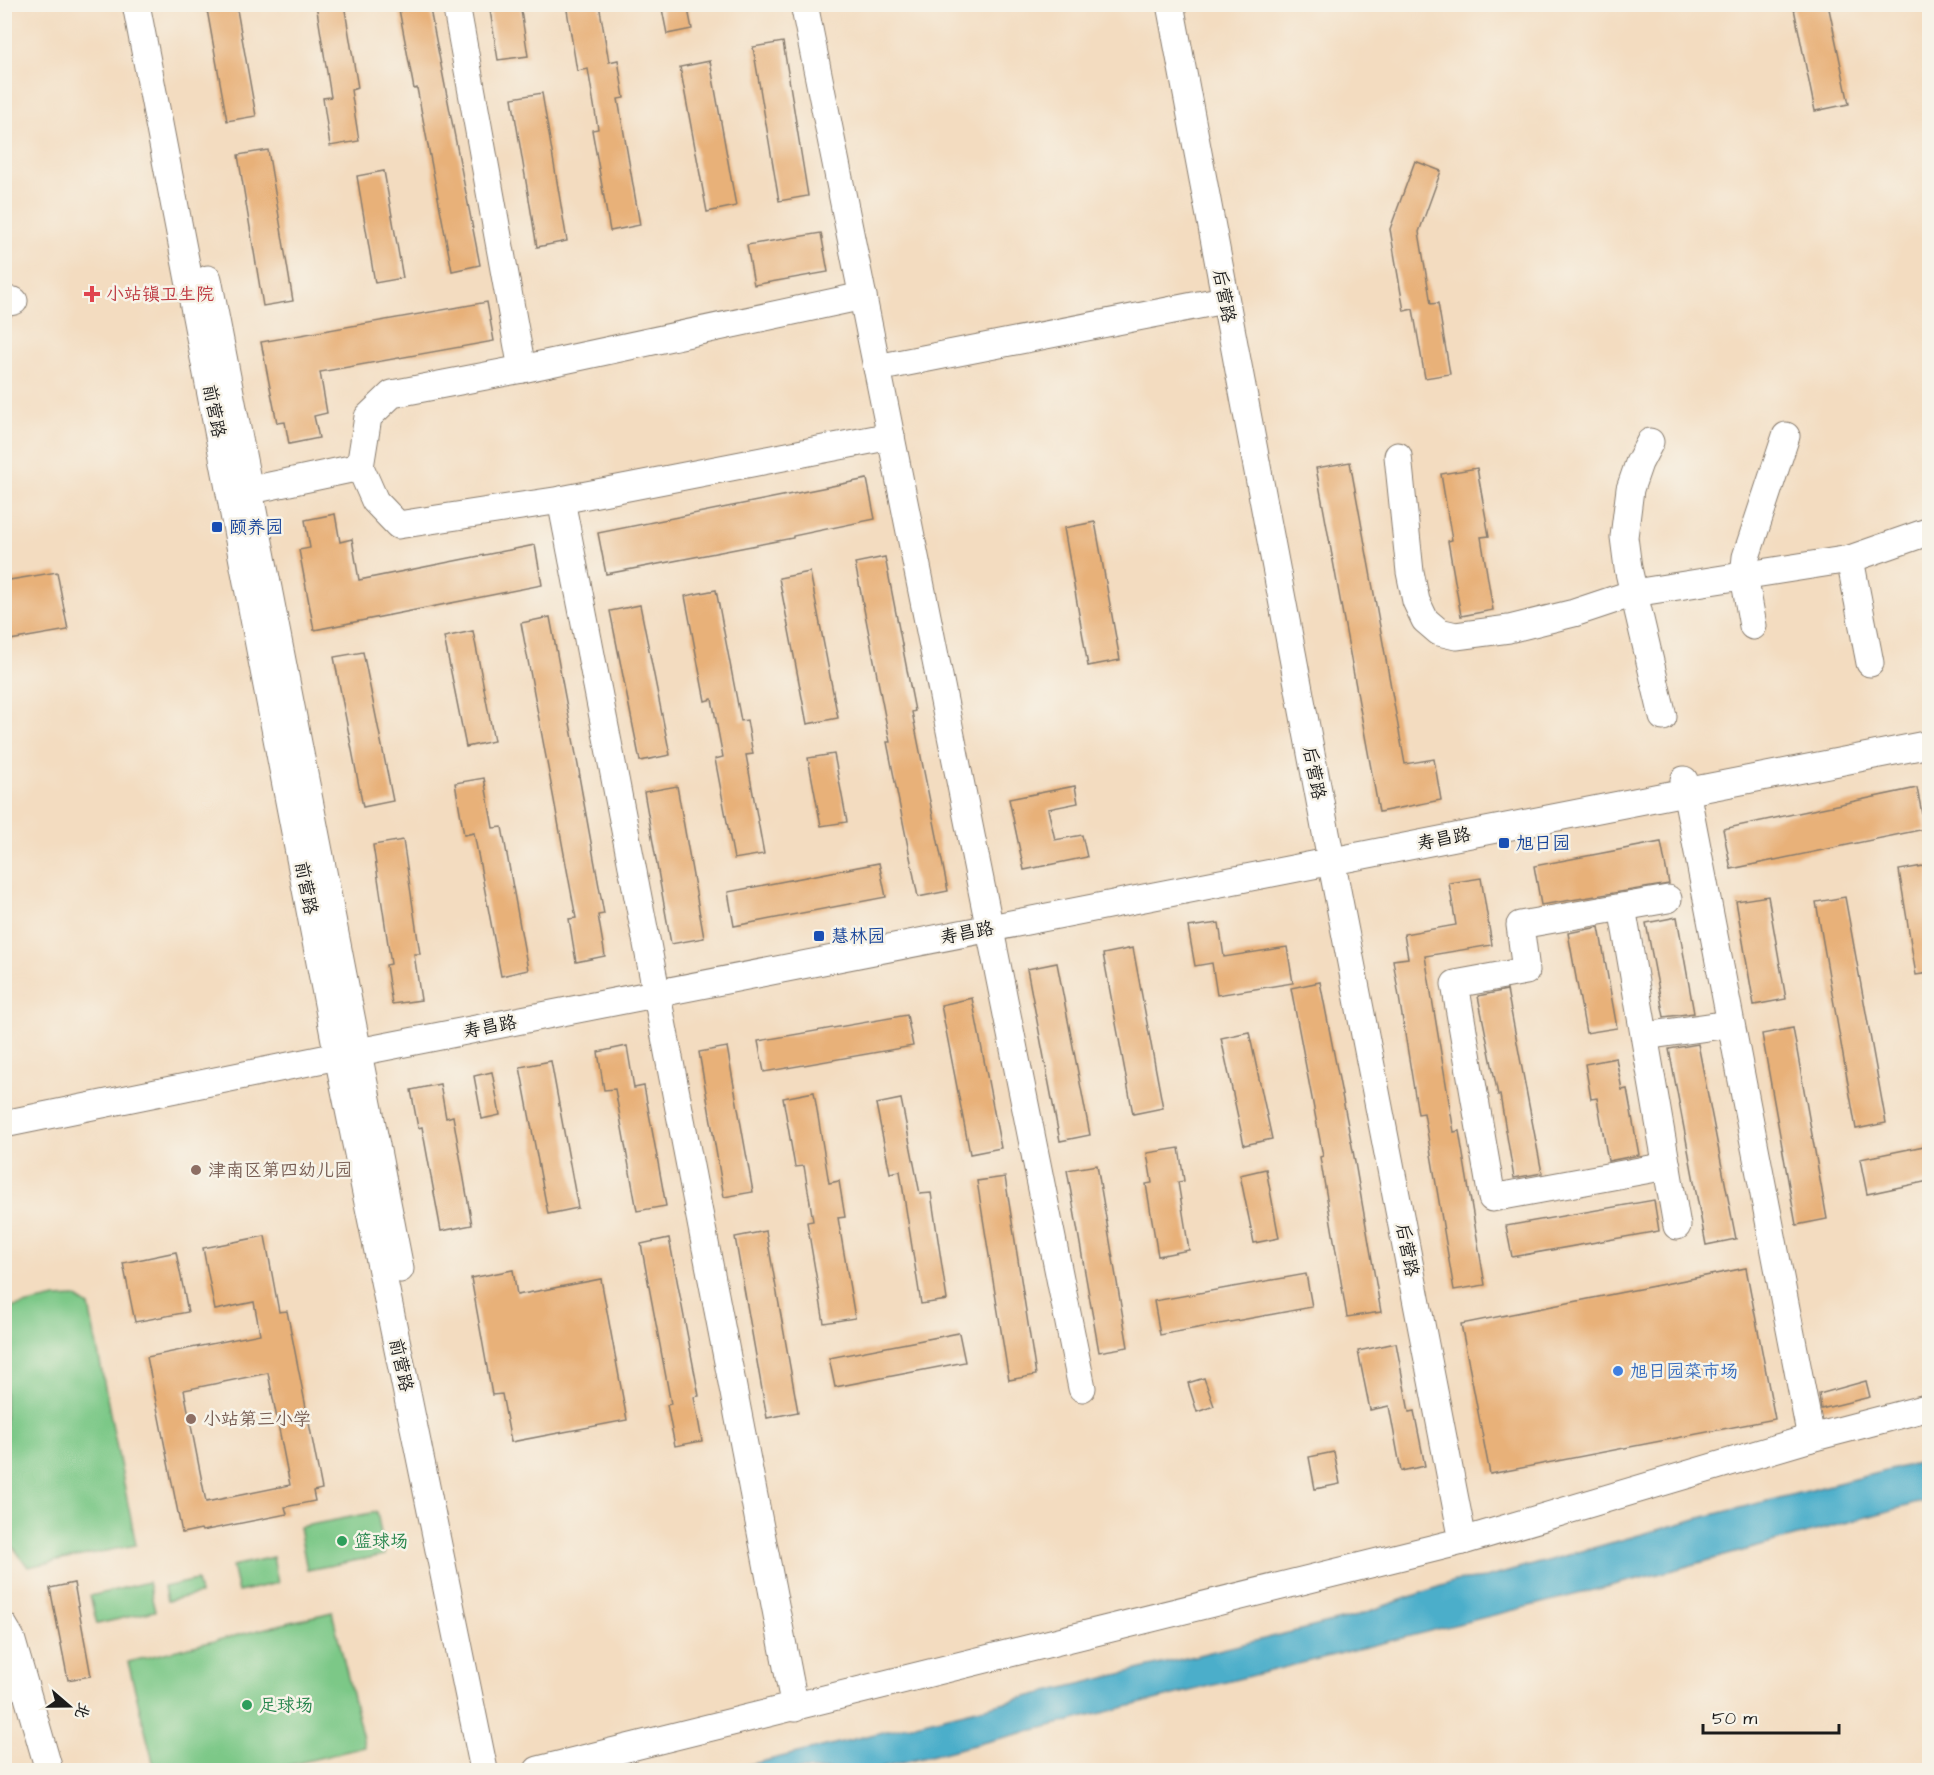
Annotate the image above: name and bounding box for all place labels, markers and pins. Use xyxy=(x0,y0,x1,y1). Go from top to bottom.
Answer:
place label: 小站镇卫生院 xyxy=(106,282,214,307)
marker: 小站镇卫生院 xyxy=(83,285,101,303)
place label: 颐养园 xyxy=(229,515,283,540)
marker: 颐养园 xyxy=(210,520,224,534)
place label: 旭日园 xyxy=(1516,831,1570,856)
marker: 旭日园 xyxy=(1497,836,1511,850)
place label: 慧林园 xyxy=(831,924,885,949)
marker: 慧林园 xyxy=(812,929,826,943)
place label: 津南区第四幼儿园 xyxy=(208,1158,352,1183)
marker: 津南区第四幼儿园 xyxy=(189,1163,203,1177)
place label: 旭日园菜市场 xyxy=(1630,1359,1738,1384)
marker: 旭日园菜市场 xyxy=(1611,1364,1625,1378)
place label: 小站第三小学 xyxy=(203,1407,311,1432)
marker: 小站第三小学 xyxy=(184,1412,198,1426)
place label: 篮球场 xyxy=(354,1529,408,1554)
marker: 篮球场 xyxy=(335,1534,349,1548)
place label: 足球场 xyxy=(259,1693,313,1718)
marker: 足球场 xyxy=(240,1698,254,1712)

